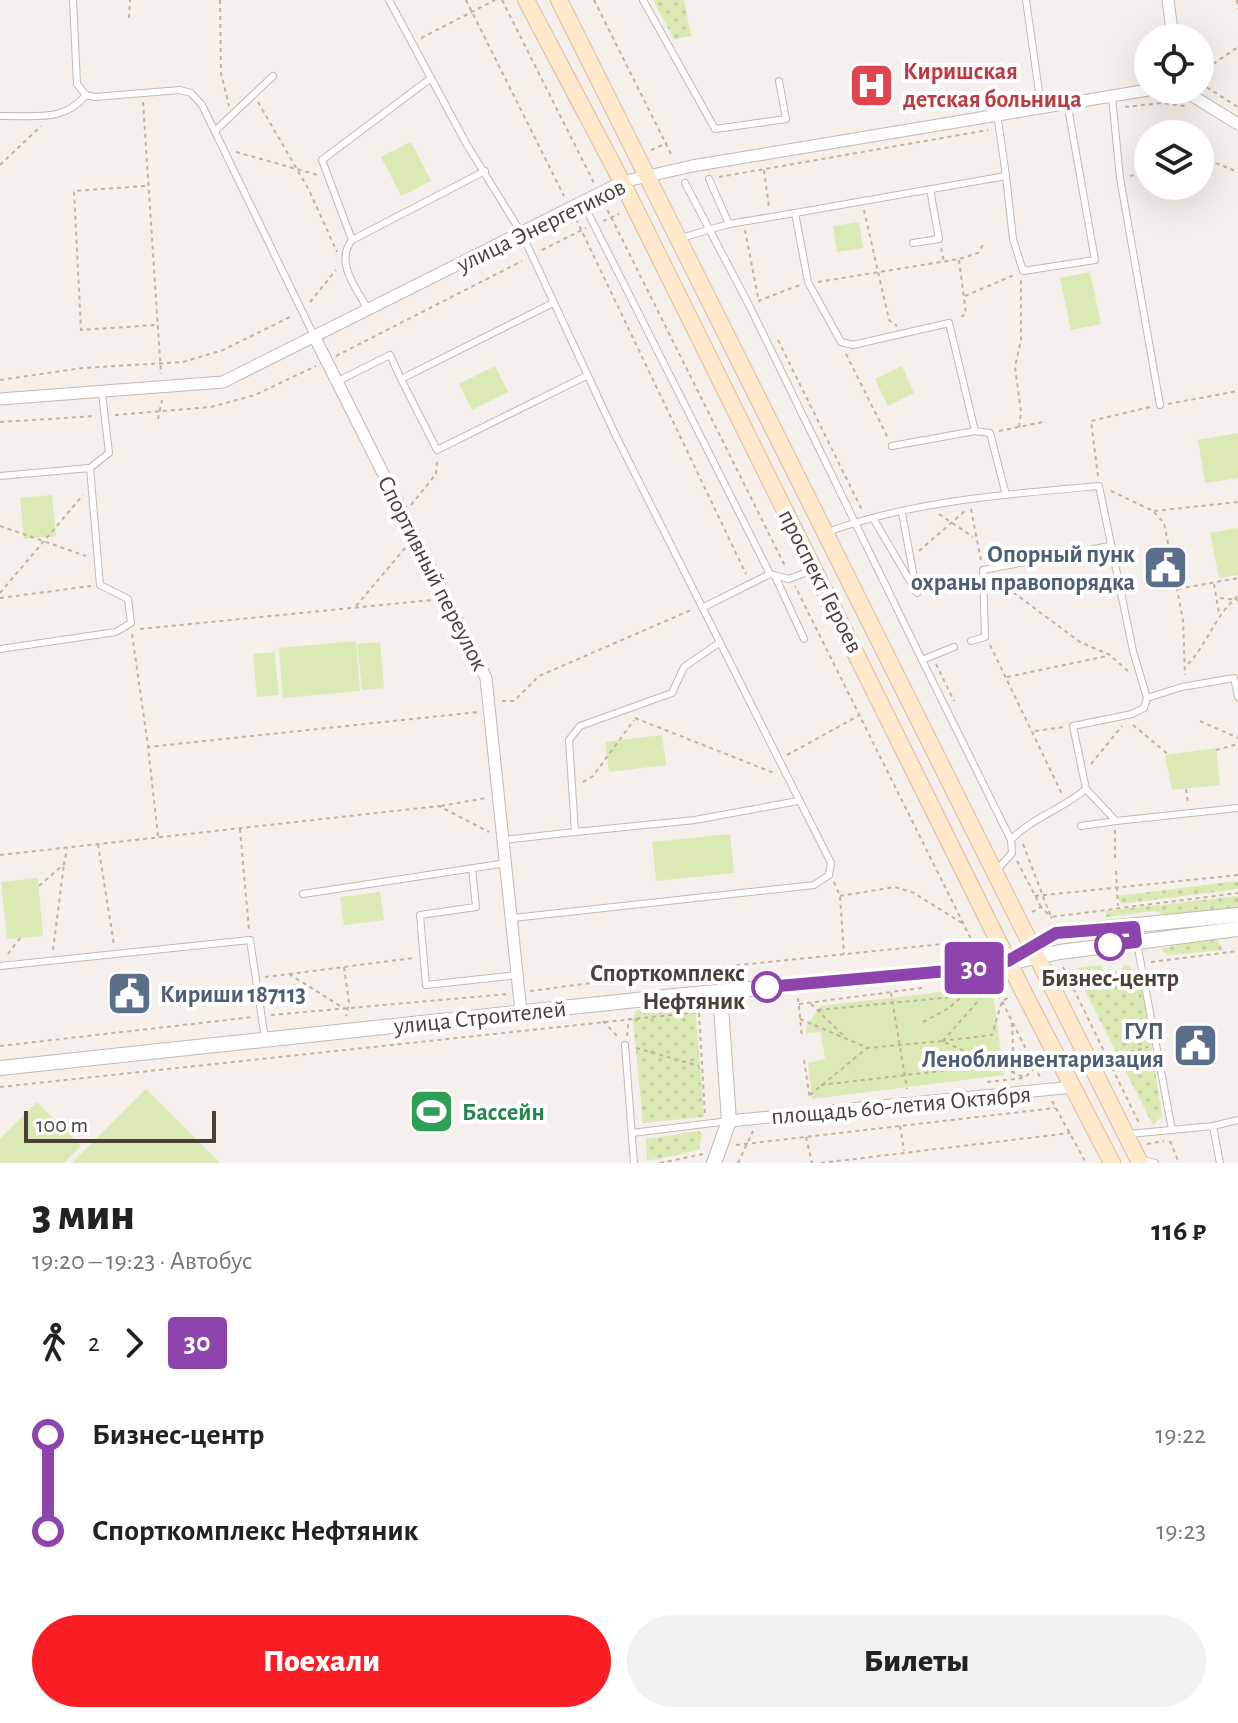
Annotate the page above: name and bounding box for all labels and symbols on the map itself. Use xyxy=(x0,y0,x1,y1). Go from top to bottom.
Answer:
place label: Киришская детская больница xyxy=(903,60,1082,112)
hospital icon: Киришская детская больница xyxy=(848,61,896,109)
street label: улица Энергетиков xyxy=(453,175,629,277)
street label: Спортивный переулок xyxy=(373,472,492,675)
street label: проспект Героев xyxy=(774,506,867,657)
place label: Опорный пунк охраны правопорядка xyxy=(911,543,1135,595)
public building icon: Опорный пунк охраны правопорядка xyxy=(1142,544,1190,592)
marker: Бизнес-центр xyxy=(1095,930,1125,960)
line badge: 30 xyxy=(938,942,1010,994)
place label: Спорткомплекс Нефтяник xyxy=(590,962,745,1014)
place label: Бизнес-центр xyxy=(1041,967,1179,991)
public building icon: Кириши 187113 xyxy=(105,970,153,1018)
marker: Спорткомплекс Нефтяник xyxy=(752,972,782,1002)
place label: Кириши 187113 xyxy=(160,983,306,1007)
street label: улица Строителей xyxy=(392,997,567,1039)
place label: ГУП Леноблинвентаризация xyxy=(922,1020,1164,1072)
public building icon: ГУП Леноблинвентаризация xyxy=(1171,1021,1219,1069)
street label: площадь 60-летия Октября xyxy=(770,1083,1032,1129)
sports icon: Бассейн xyxy=(407,1088,455,1136)
place label: Бассейн xyxy=(462,1101,545,1125)
scale bar xyxy=(24,1107,216,1143)

